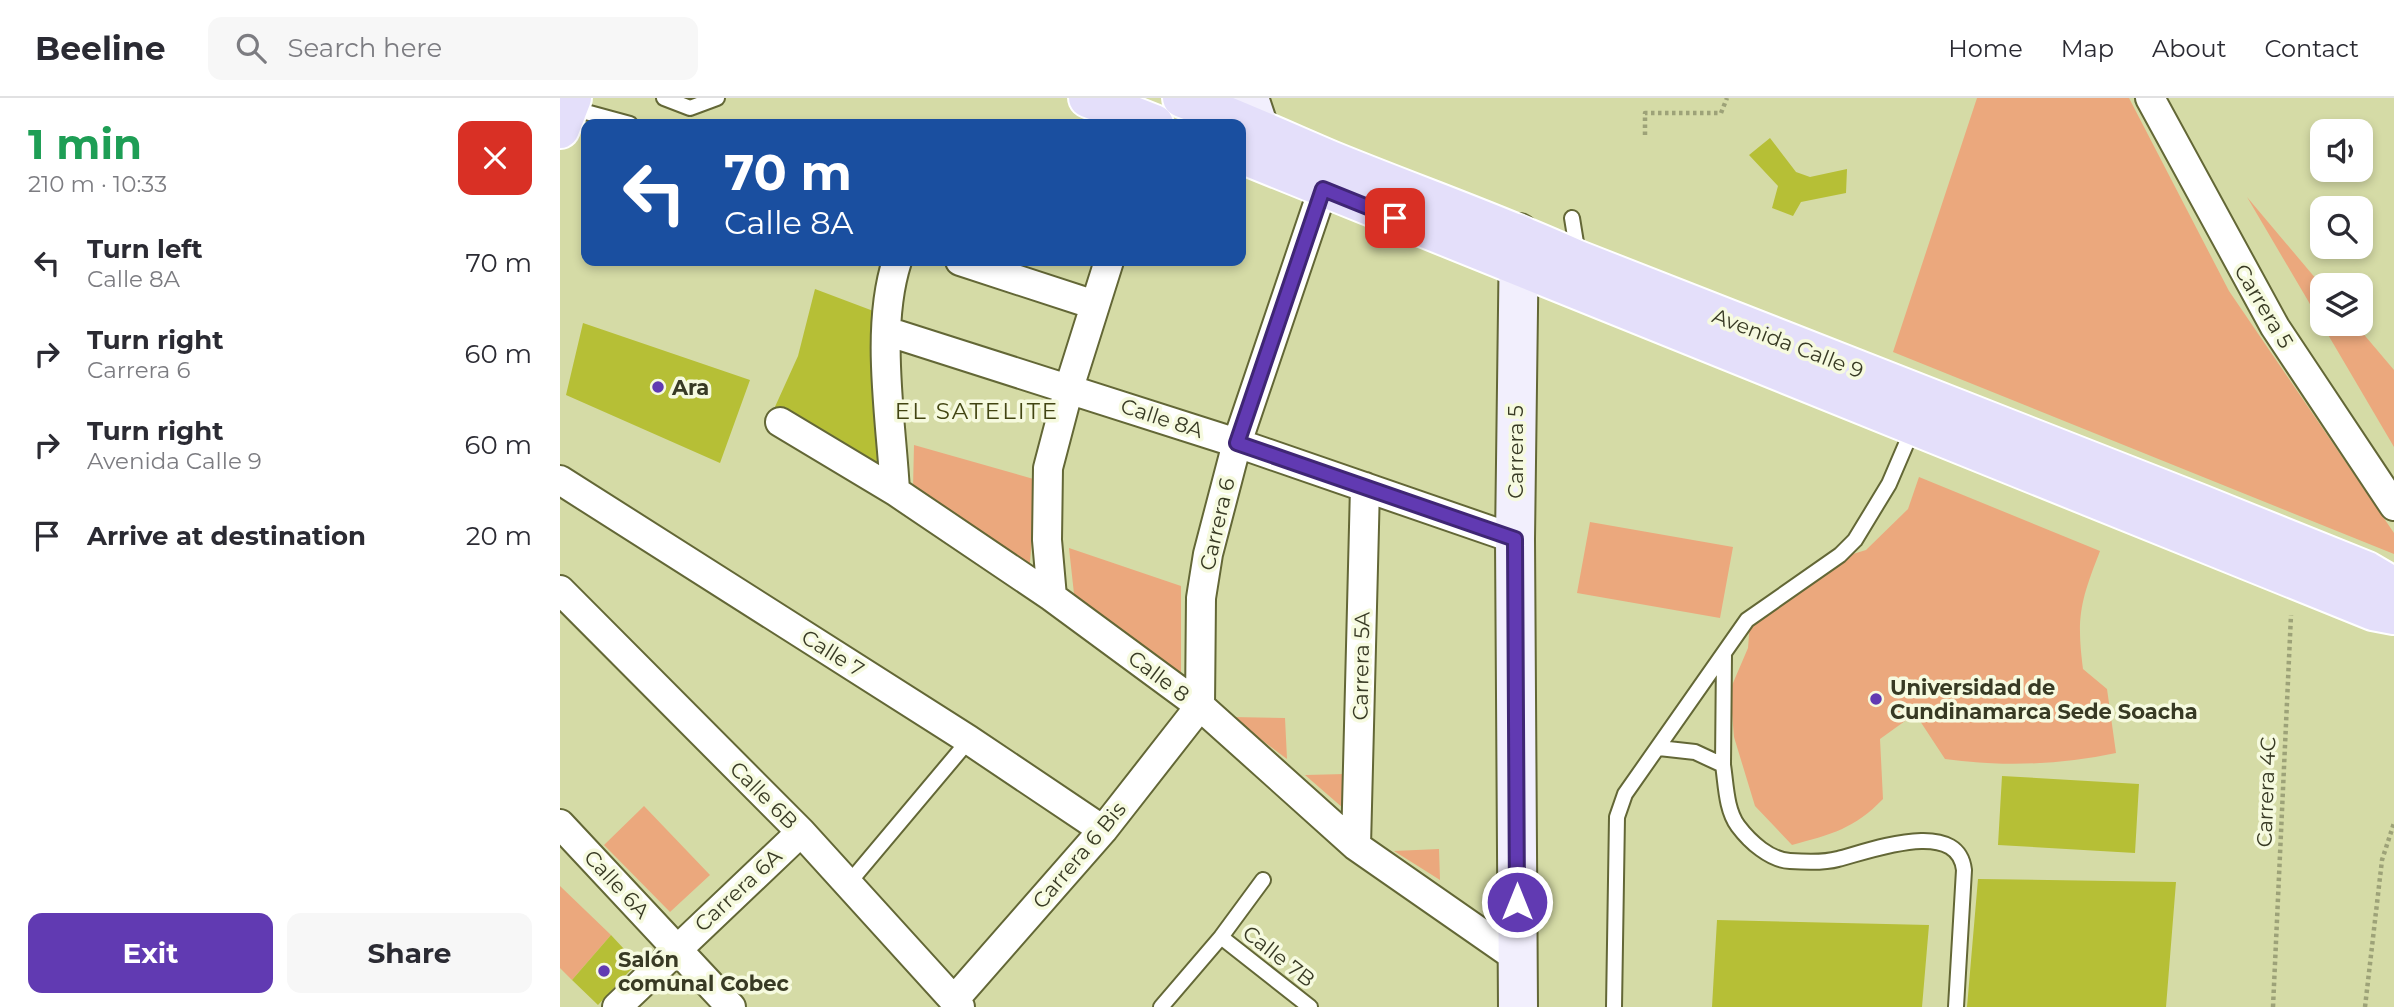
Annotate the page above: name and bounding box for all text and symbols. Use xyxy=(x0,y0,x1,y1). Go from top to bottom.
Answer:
search box xyxy=(208,17,698,80)
text: Beeline xyxy=(35,28,166,68)
icon: search xyxy=(232,29,270,67)
text: Search here xyxy=(288,32,442,64)
text: Home xyxy=(1948,34,2023,63)
text: Map xyxy=(2061,34,2114,63)
text: About xyxy=(2152,34,2226,63)
text: Contact xyxy=(2264,34,2359,63)
text: 1 min xyxy=(28,118,142,170)
map controls xyxy=(2310,119,2373,336)
button: sound xyxy=(2310,119,2373,182)
button: close xyxy=(458,121,532,195)
text: 70 m xyxy=(724,143,852,202)
icon: left xyxy=(609,147,700,238)
text: 210 m · 10:33 xyxy=(28,170,167,198)
pin xyxy=(1365,188,1425,248)
button: search xyxy=(2310,196,2373,259)
icon: arrive xyxy=(1376,199,1414,237)
text: Calle 8A xyxy=(724,203,853,242)
text: Turn left xyxy=(87,233,203,265)
icon: left xyxy=(28,244,66,282)
text: 70 m xyxy=(466,247,532,279)
street label: Carrera 5 xyxy=(2229,259,2299,353)
text: Calle 8A xyxy=(87,265,180,293)
button: layers xyxy=(2310,273,2373,336)
street label: Avenida Calle 9 xyxy=(1709,303,1867,383)
text: Turn right xyxy=(87,324,223,356)
icon: right xyxy=(28,335,66,373)
text: 60 m xyxy=(465,338,532,370)
text: Carrera 6 xyxy=(87,356,190,384)
place label: Ara xyxy=(671,375,709,400)
marker: Ara xyxy=(650,379,666,395)
street label: Calle 8A xyxy=(1118,393,1207,443)
district label: EL SATELITE xyxy=(895,397,1059,425)
street label: Carrera 5 xyxy=(1503,405,1528,499)
text: Turn right xyxy=(87,415,223,447)
icon: right xyxy=(28,426,66,464)
text: 60 m xyxy=(465,429,532,461)
text: Avenida Calle 9 xyxy=(87,447,262,475)
street label: Carrera 6 xyxy=(1194,475,1240,573)
icon: arrive xyxy=(28,517,66,555)
text: Arrive at destination xyxy=(87,520,366,552)
text: 20 m xyxy=(466,520,532,552)
street label: Carrera 5A xyxy=(1348,611,1374,721)
street label: Calle 7 xyxy=(797,624,869,682)
street label: Calle 8 xyxy=(1124,645,1194,707)
place label: Universidad de Cundinamarca Sede Soacha xyxy=(1890,675,2198,724)
marker: Universidad de Cundinamarca Sede Soacha xyxy=(1868,691,1884,707)
street label: Carrera 4C xyxy=(2252,736,2280,848)
street label: Calle 6B xyxy=(725,756,803,834)
street label: Carrera 6 Bis xyxy=(1027,797,1131,913)
street label: Carrera 6A xyxy=(689,843,787,937)
street label: Calle 6A xyxy=(579,845,656,924)
position arrow xyxy=(1480,865,1554,939)
button: Exit xyxy=(28,913,273,993)
button: Share xyxy=(287,913,532,993)
street label: Calle 7B xyxy=(1238,920,1320,992)
place label: Salón comunal Cobec xyxy=(618,947,790,996)
marker: Salón comunal Cobec xyxy=(596,963,612,979)

